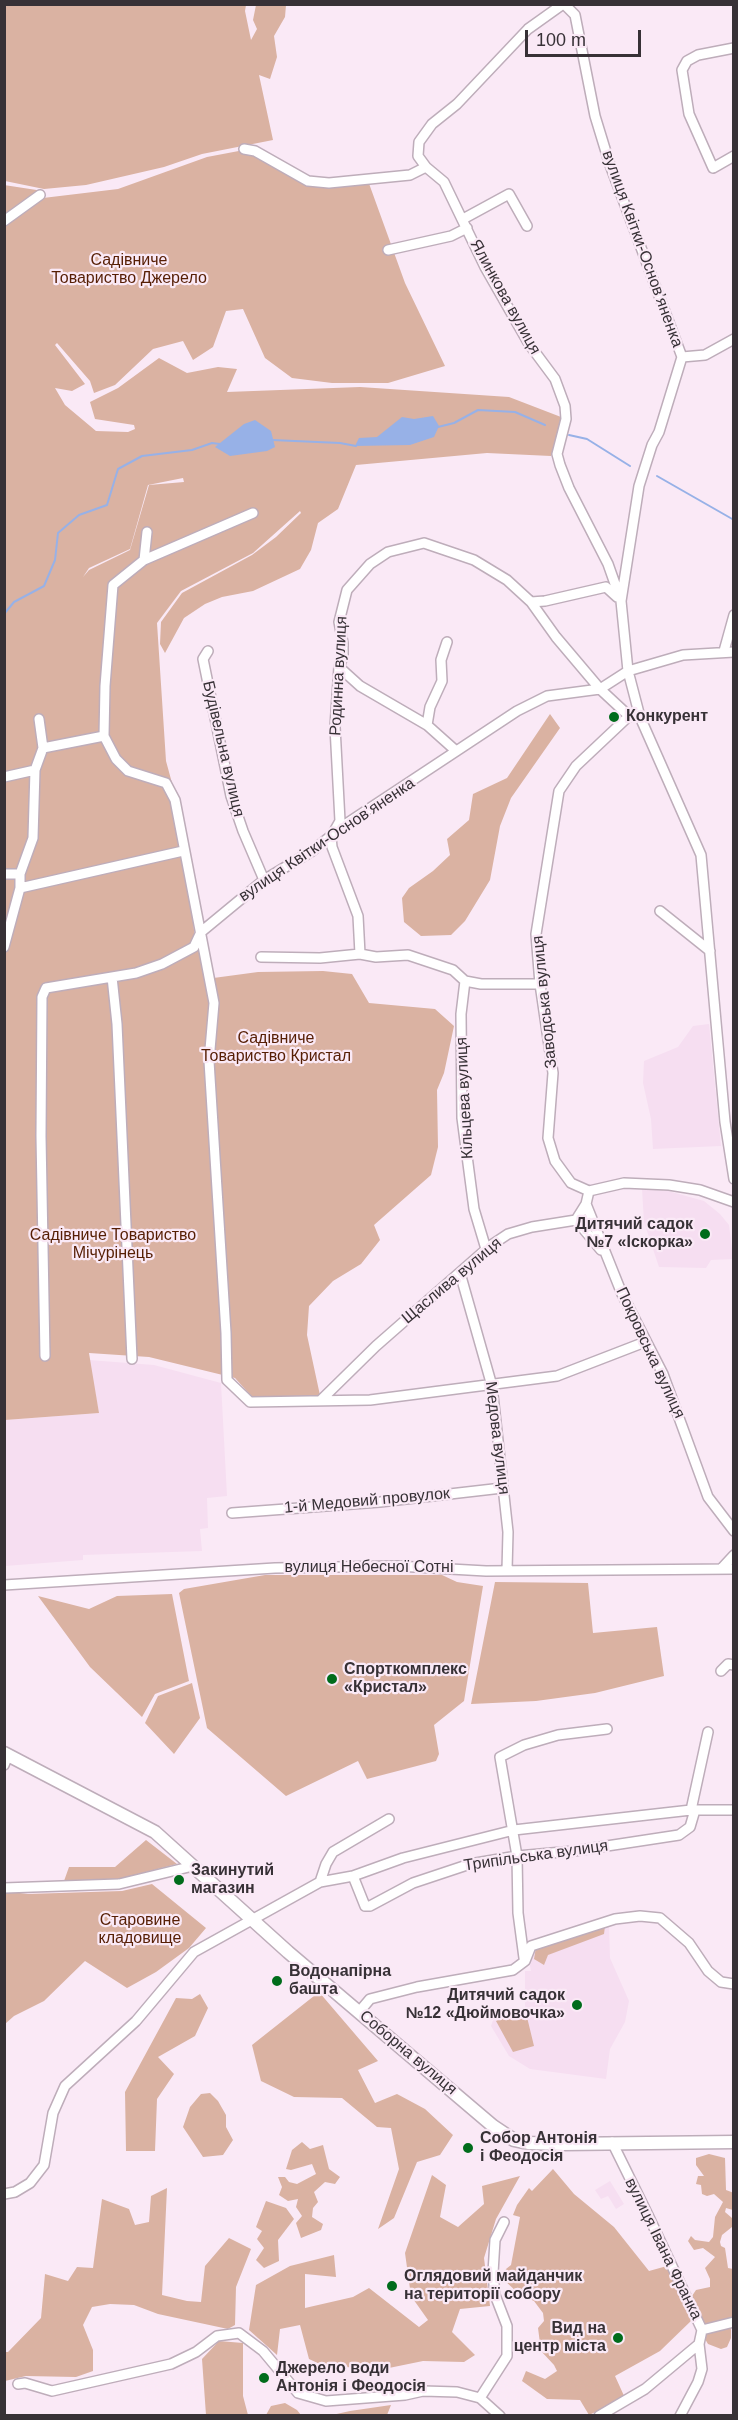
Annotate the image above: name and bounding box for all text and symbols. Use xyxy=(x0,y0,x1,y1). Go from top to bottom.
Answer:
scale bar xyxy=(528,18,644,56)
text: 100 m xyxy=(536,30,586,50)
street label: вулиця Квітки-Основʼяненка xyxy=(597,148,687,350)
street label: Ялинкова вулиця xyxy=(466,236,544,358)
park label: Садівниче Товариство Джерело xyxy=(51,251,207,289)
street label: Родинна вулиця xyxy=(326,616,352,736)
street label: Будівельна вулиця xyxy=(198,679,248,819)
place label: Конкурент xyxy=(626,707,708,727)
marker: Конкурент xyxy=(607,710,621,724)
street label: вулиця Квітки-Основʼяненка xyxy=(235,774,419,906)
street label: Заводська вулиця xyxy=(528,935,562,1069)
park label: Садівниче Товариство Кристал xyxy=(201,1029,351,1067)
street label: Кільцева вулиця xyxy=(452,1037,478,1159)
place label: Дитячий садок №7 «Іскорка» xyxy=(575,1215,693,1253)
park label: Садівниче Товариство Мічурінець xyxy=(30,1226,196,1264)
marker: Дитячий садок №7 «Іскорка» xyxy=(698,1227,712,1241)
street label: Щаслива вулиця xyxy=(398,1234,506,1328)
street label: Покровська вулиця xyxy=(611,1284,689,1422)
street label: Медова вулиця xyxy=(481,1380,513,1496)
street label: 1-й Медовий провулок xyxy=(283,1484,451,1518)
street label: вулиця Небесної Сотні xyxy=(285,1558,453,1578)
place label: Спорткомплекс «Кристал» xyxy=(344,1660,467,1698)
marker: Спорткомплекс «Кристал» xyxy=(325,1672,339,1686)
street label: Трипільська вулиця xyxy=(463,1836,609,1876)
place label: Закинутий магазин xyxy=(191,1861,274,1899)
marker: Закинутий магазин xyxy=(172,1873,186,1887)
park label: Старовине кладовище xyxy=(99,1911,181,1949)
place label: Водонапірна башта xyxy=(289,1962,391,2000)
marker: Водонапірна башта xyxy=(270,1974,284,1988)
place label: Дитячий садок №12 «Дюймовочка» xyxy=(406,1986,565,2024)
marker: Дитячий садок №12 «Дюймовочка» xyxy=(570,1998,584,2012)
street label: Соборна вулиця xyxy=(355,2007,461,2099)
place label: Собор Антонія і Феодосія xyxy=(480,2129,597,2167)
marker: Собор Антонія і Феодосія xyxy=(461,2141,475,2155)
street label: вулиця Івана Франка xyxy=(620,2175,706,2323)
place label: Оглядовий майданчик на території собору xyxy=(404,2267,582,2305)
marker: Оглядовий майданчик на території собору xyxy=(385,2279,399,2293)
place label: Вид на центр міста xyxy=(514,2319,606,2357)
marker: Вид на центр міста xyxy=(611,2331,625,2345)
place label: Джерело води Антонія і Феодосія xyxy=(276,2359,426,2397)
marker: Джерело води Антонія і Феодосія xyxy=(257,2371,271,2385)

